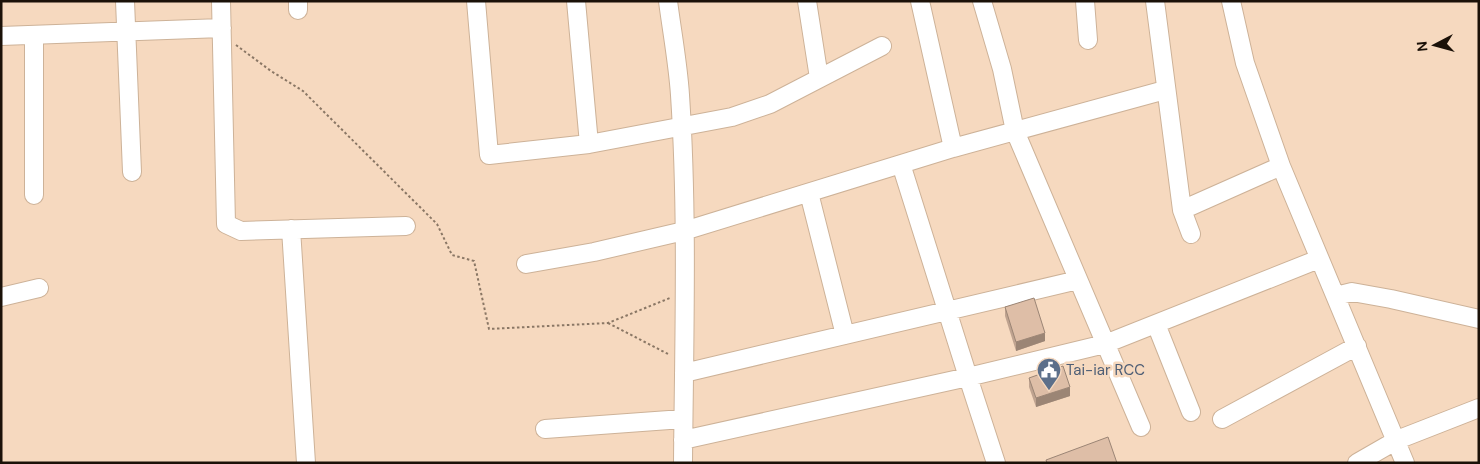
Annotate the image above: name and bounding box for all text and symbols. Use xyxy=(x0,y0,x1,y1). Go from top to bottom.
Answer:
north arrow xyxy=(1410,20,1460,70)
text: N xyxy=(1413,40,1432,52)
public building icon: Tai-iar RCC xyxy=(1036,357,1062,391)
place label: Tai-iar RCC xyxy=(1066,360,1145,380)

